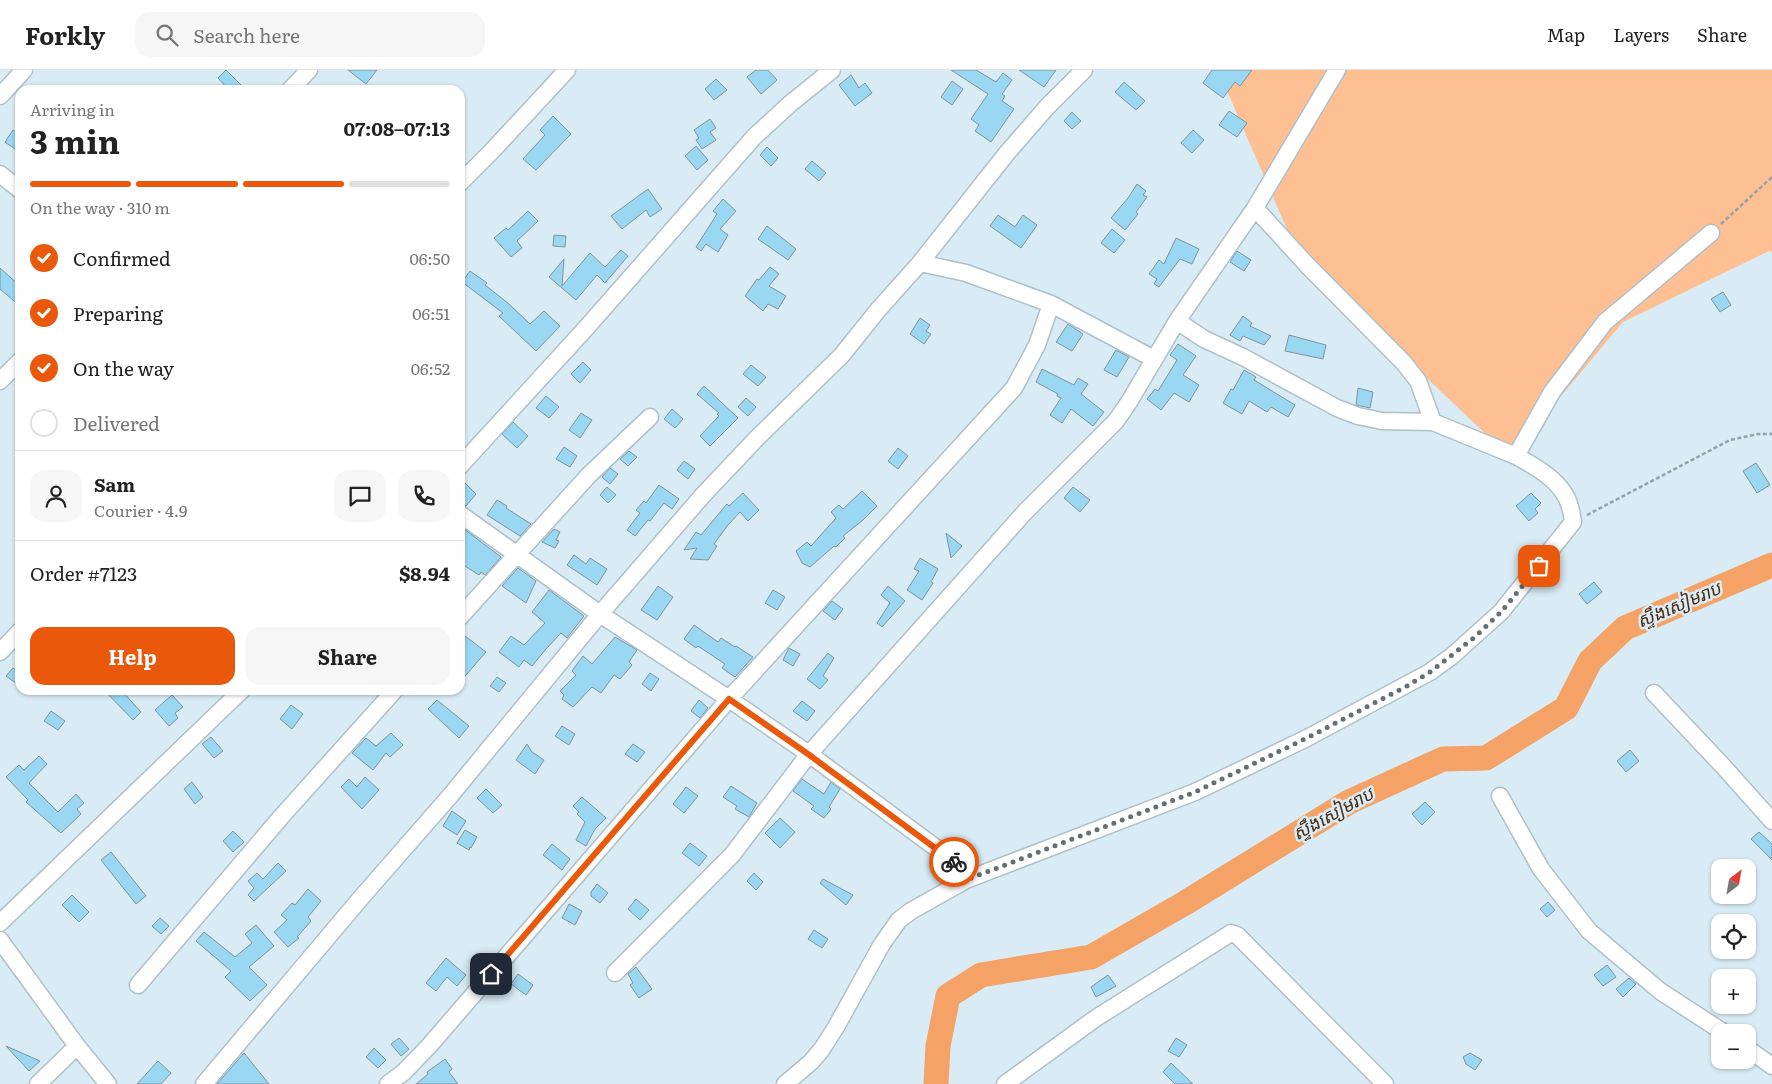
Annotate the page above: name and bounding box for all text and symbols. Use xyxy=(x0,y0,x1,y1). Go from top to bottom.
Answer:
search box xyxy=(135,12,485,57)
text: Forkly xyxy=(25,17,105,52)
icon: search xyxy=(153,21,181,49)
text: Search here xyxy=(193,21,300,49)
text: Map xyxy=(1547,21,1585,48)
text: Layers xyxy=(1613,21,1669,48)
text: Share xyxy=(1697,21,1747,48)
text: Arriving in xyxy=(30,97,115,121)
text: 07:08–07:13 xyxy=(343,114,450,142)
text: 3 min xyxy=(30,116,120,164)
text: On the way · 310 m xyxy=(30,195,170,219)
icon: check xyxy=(30,244,58,272)
text: Confirmed xyxy=(73,244,171,272)
text: 06:50 xyxy=(409,246,450,270)
icon: check xyxy=(30,299,58,327)
text: Preparing xyxy=(73,299,163,327)
text: 06:51 xyxy=(412,301,450,325)
icon: check xyxy=(30,354,58,382)
text: On the way xyxy=(73,354,174,382)
text: 06:52 xyxy=(411,356,450,380)
text: Delivered xyxy=(73,409,160,437)
button: person xyxy=(30,470,82,522)
text: Sam xyxy=(94,470,135,498)
button: chat xyxy=(334,470,386,522)
button: phone xyxy=(398,470,450,522)
text: Courier · 4.9 xyxy=(94,498,187,522)
pin xyxy=(1518,545,1560,587)
icon: bag xyxy=(1525,552,1553,580)
text: Order #7123 xyxy=(30,559,137,587)
text: $8.94 xyxy=(399,559,450,587)
water label: ស្ទឹងសៀមរាប xyxy=(1632,573,1726,633)
button: Help xyxy=(30,627,235,685)
button: Share xyxy=(245,627,450,685)
water label: ស្ទឹងសៀមរាប xyxy=(1287,779,1379,846)
courier xyxy=(929,837,979,887)
icon: bike xyxy=(940,848,968,876)
north arrow xyxy=(1711,859,1756,904)
map controls xyxy=(1711,859,1756,1069)
button: locate xyxy=(1711,914,1756,959)
pin xyxy=(470,953,512,995)
icon: home xyxy=(477,960,505,988)
button: + xyxy=(1711,969,1756,1014)
button: − xyxy=(1711,1024,1756,1069)

